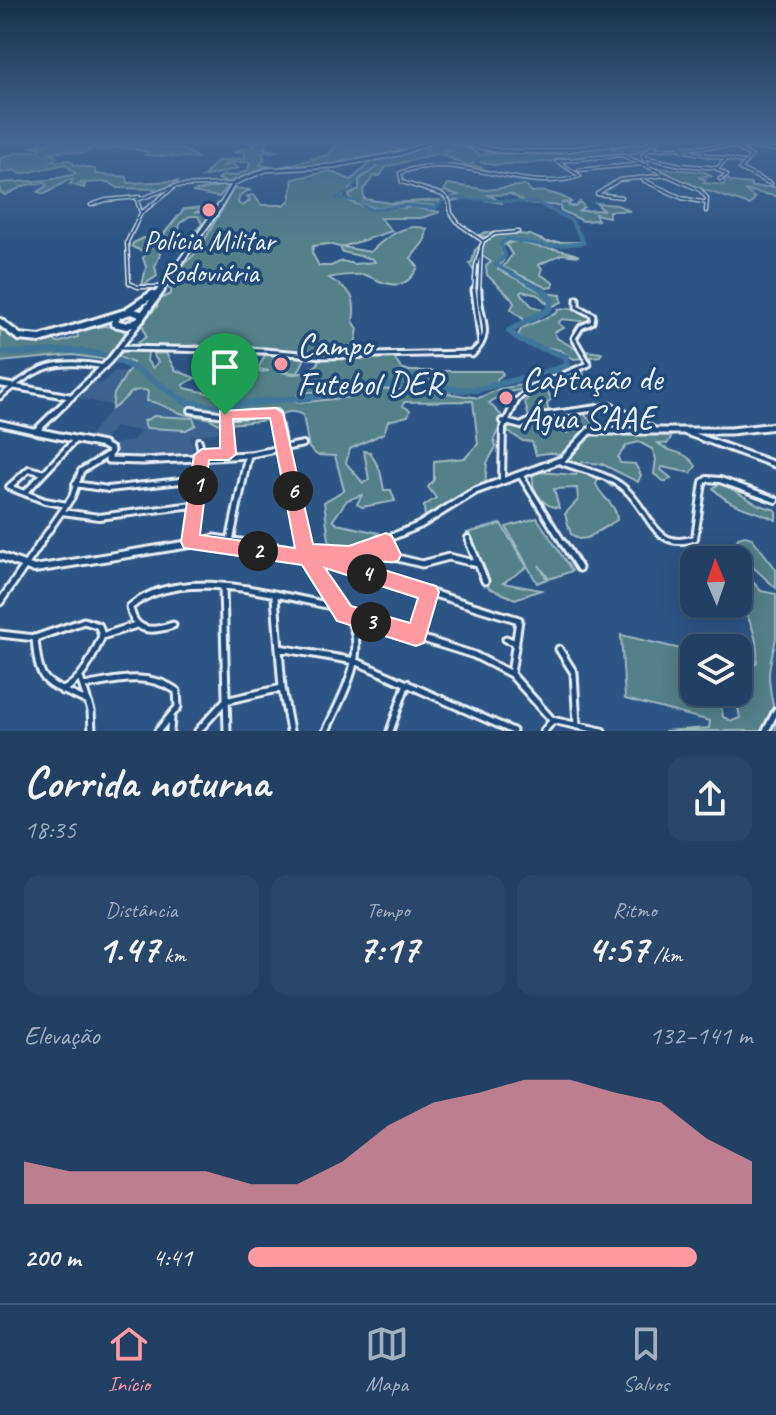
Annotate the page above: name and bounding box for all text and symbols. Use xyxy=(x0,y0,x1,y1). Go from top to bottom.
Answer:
marker: Polícia Militar Rodoviária xyxy=(200,201,218,219)
place label: Polícia Militar Rodoviária xyxy=(143,223,277,290)
place label: Campo Futebol DER xyxy=(297,323,445,405)
pin xyxy=(191,333,259,415)
icon: arrive xyxy=(203,345,247,389)
marker: Campo Futebol DER xyxy=(272,355,290,373)
place label: Captação de Água SAAE xyxy=(522,357,664,439)
marker: Captação de Água SAAE xyxy=(497,389,515,407)
pin: 1 xyxy=(178,465,218,505)
text: 1 xyxy=(193,471,203,499)
pin: 6 xyxy=(273,471,313,511)
text: 6 xyxy=(288,477,298,505)
pin: 2 xyxy=(238,531,278,571)
text: 2 xyxy=(253,537,263,565)
north arrow xyxy=(680,546,752,618)
map controls xyxy=(680,546,752,706)
pin: 4 xyxy=(347,554,387,594)
text: 4 xyxy=(362,560,372,588)
pin: 3 xyxy=(351,602,391,642)
text: 3 xyxy=(366,608,376,636)
button: layers xyxy=(680,634,752,706)
text: Corrida noturna xyxy=(24,755,269,810)
button: share xyxy=(668,757,752,841)
text: 18:35 xyxy=(24,813,76,846)
text: Distância xyxy=(105,896,177,924)
text: Tempo xyxy=(366,896,410,924)
text: Ritmo xyxy=(612,896,657,924)
text: 1.47 xyxy=(97,924,159,974)
text: 7:17 xyxy=(357,924,419,974)
text: 4:57 xyxy=(587,924,648,974)
text: km xyxy=(159,941,186,969)
text: /km xyxy=(648,941,682,969)
text: Elevação xyxy=(24,1019,99,1052)
text: 132–141 m xyxy=(649,1019,752,1052)
text: 200 m xyxy=(24,1241,80,1274)
text: 4:41 xyxy=(152,1241,192,1274)
tab: Início xyxy=(107,1322,151,1398)
tab: Mapa xyxy=(365,1322,409,1398)
tab: Salvos xyxy=(623,1322,669,1398)

